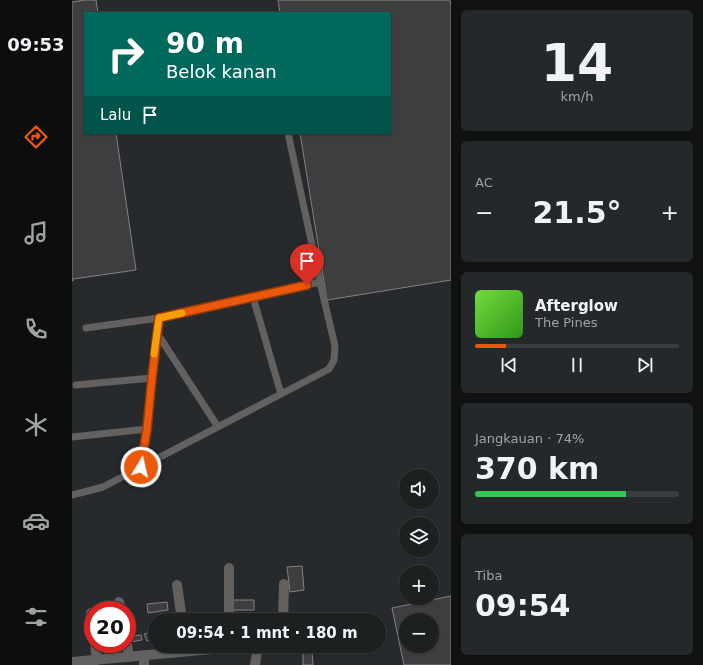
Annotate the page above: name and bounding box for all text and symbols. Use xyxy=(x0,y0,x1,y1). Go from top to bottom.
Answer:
text: 90 m xyxy=(166,27,244,60)
icon: right xyxy=(100,28,152,80)
text: 14 xyxy=(541,33,613,93)
text: 09:53 xyxy=(7,34,65,55)
text: Belok kanan xyxy=(166,61,277,82)
text: km/h xyxy=(561,89,593,104)
icon: arrive xyxy=(139,104,161,126)
text: Lalu xyxy=(100,106,131,124)
icon: directions xyxy=(22,123,50,151)
text: AC xyxy=(475,175,493,190)
text: 21.5° xyxy=(532,195,622,230)
text: − xyxy=(475,200,493,225)
text: + xyxy=(661,200,679,225)
icon: music xyxy=(22,219,50,247)
pin xyxy=(290,244,324,285)
icon: arrive xyxy=(296,250,318,272)
text: Afterglow xyxy=(535,297,618,315)
icon: phone xyxy=(22,315,50,343)
text: The Pines xyxy=(535,315,598,330)
icon: previous xyxy=(498,354,520,376)
icon: pause xyxy=(566,354,588,376)
icon: next xyxy=(634,354,656,376)
icon: climate xyxy=(22,411,50,439)
text: Jangkauan · 74% xyxy=(475,431,584,446)
position arrow xyxy=(120,446,162,488)
text: 370 km xyxy=(475,451,599,486)
map controls xyxy=(399,469,439,653)
button: sound xyxy=(399,469,439,509)
icon: car xyxy=(22,507,50,535)
button: layers xyxy=(399,517,439,557)
button: + xyxy=(399,565,439,605)
text: Tiba xyxy=(475,568,502,583)
text: 09:54 xyxy=(475,588,571,623)
speed limit sign: 20 xyxy=(84,601,136,653)
icon: filters xyxy=(22,603,50,631)
button: − xyxy=(399,613,439,653)
text: 09:54 · 1 mnt · 180 m xyxy=(176,624,358,642)

